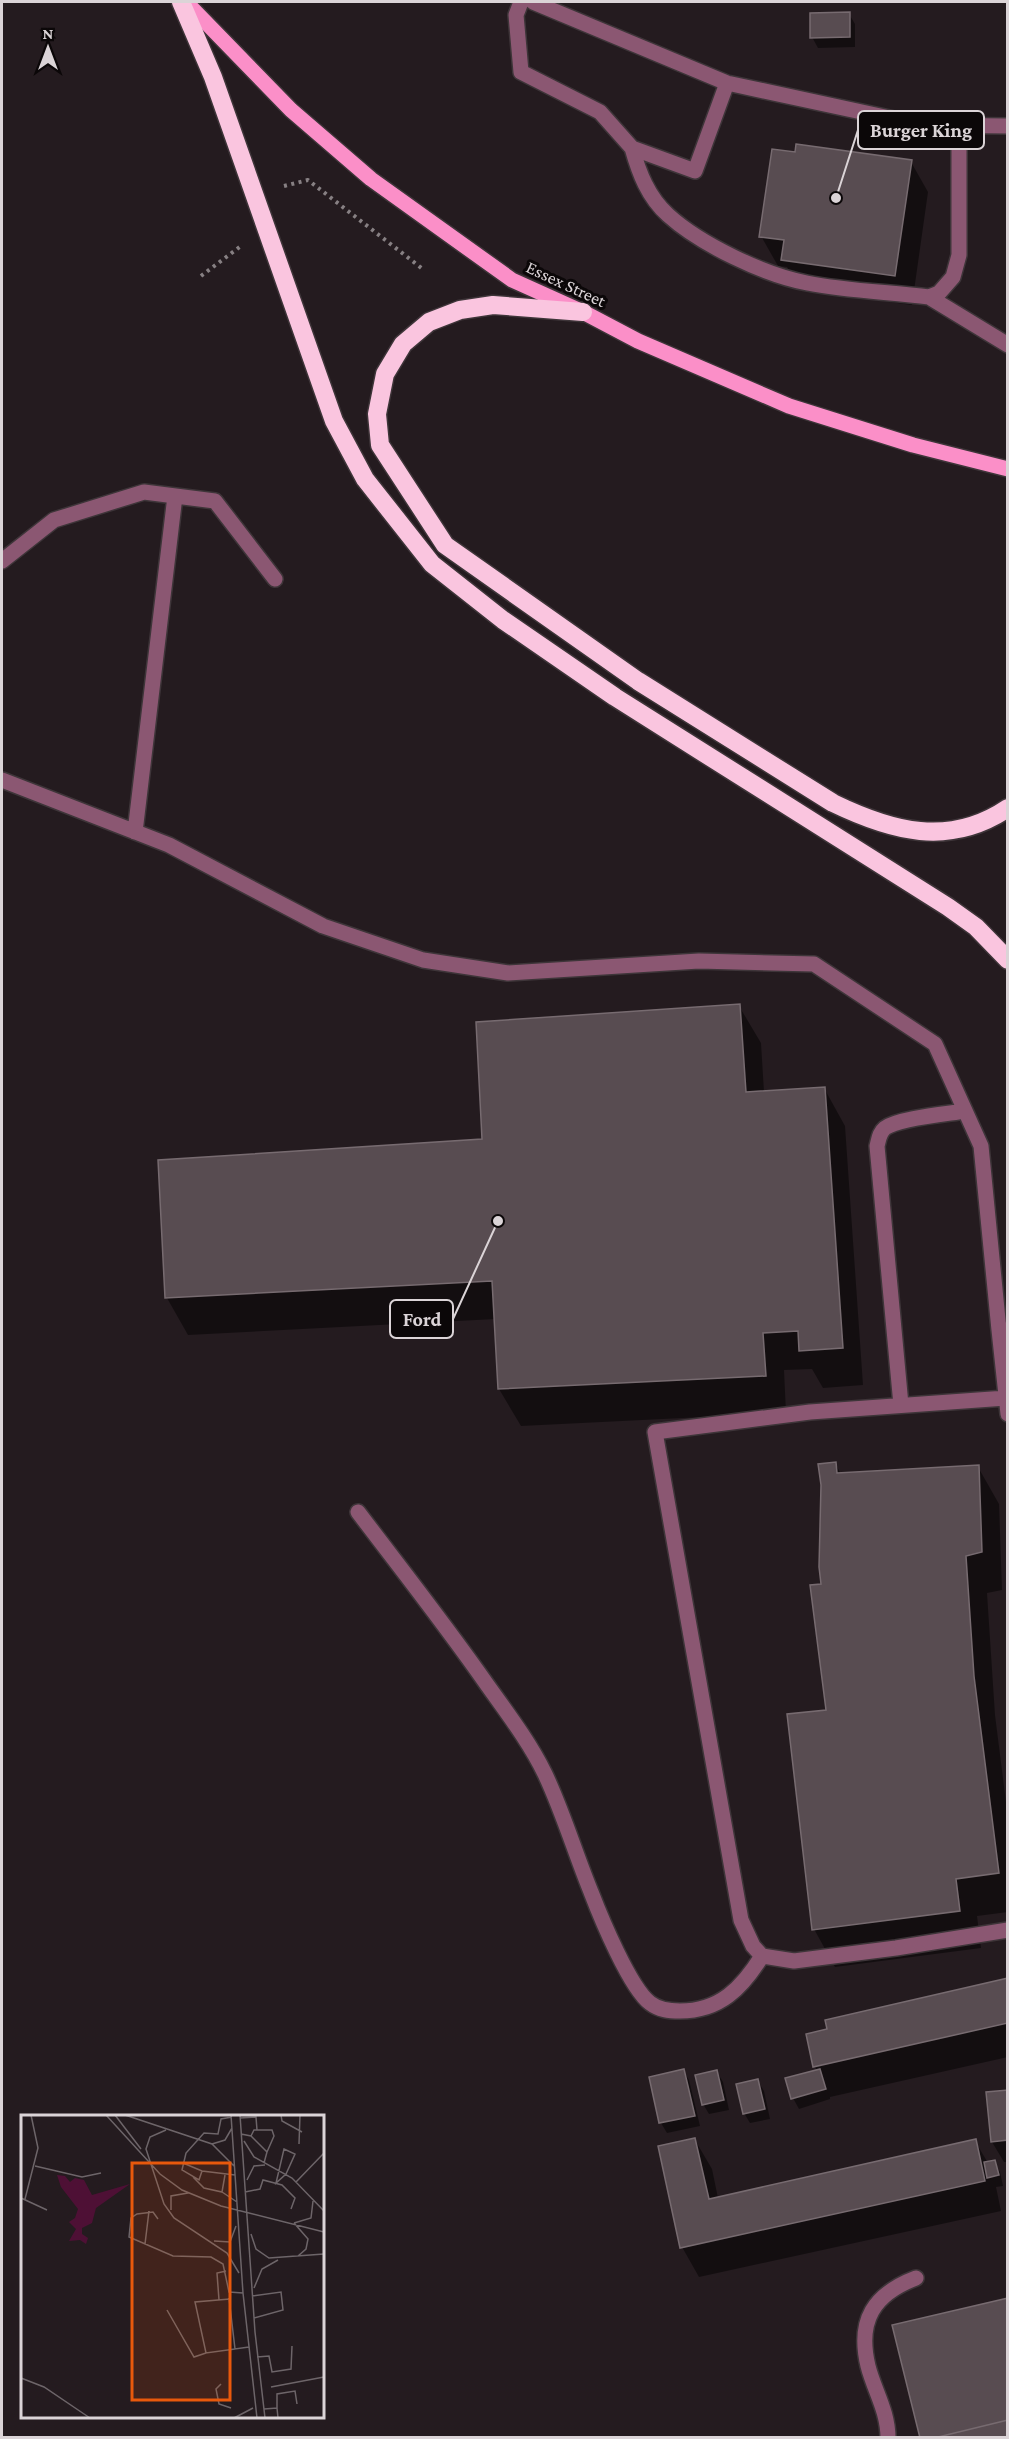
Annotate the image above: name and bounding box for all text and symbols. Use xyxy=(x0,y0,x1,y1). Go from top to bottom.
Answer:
north arrow xyxy=(18,18,78,78)
text: N xyxy=(43,25,54,42)
callout: Burger King xyxy=(858,111,984,149)
text: Burger King xyxy=(870,119,972,141)
street label: Essex Street xyxy=(523,257,610,312)
callout: Ford xyxy=(390,1300,453,1338)
text: Ford xyxy=(403,1308,441,1330)
inset map xyxy=(21,2115,324,2418)

